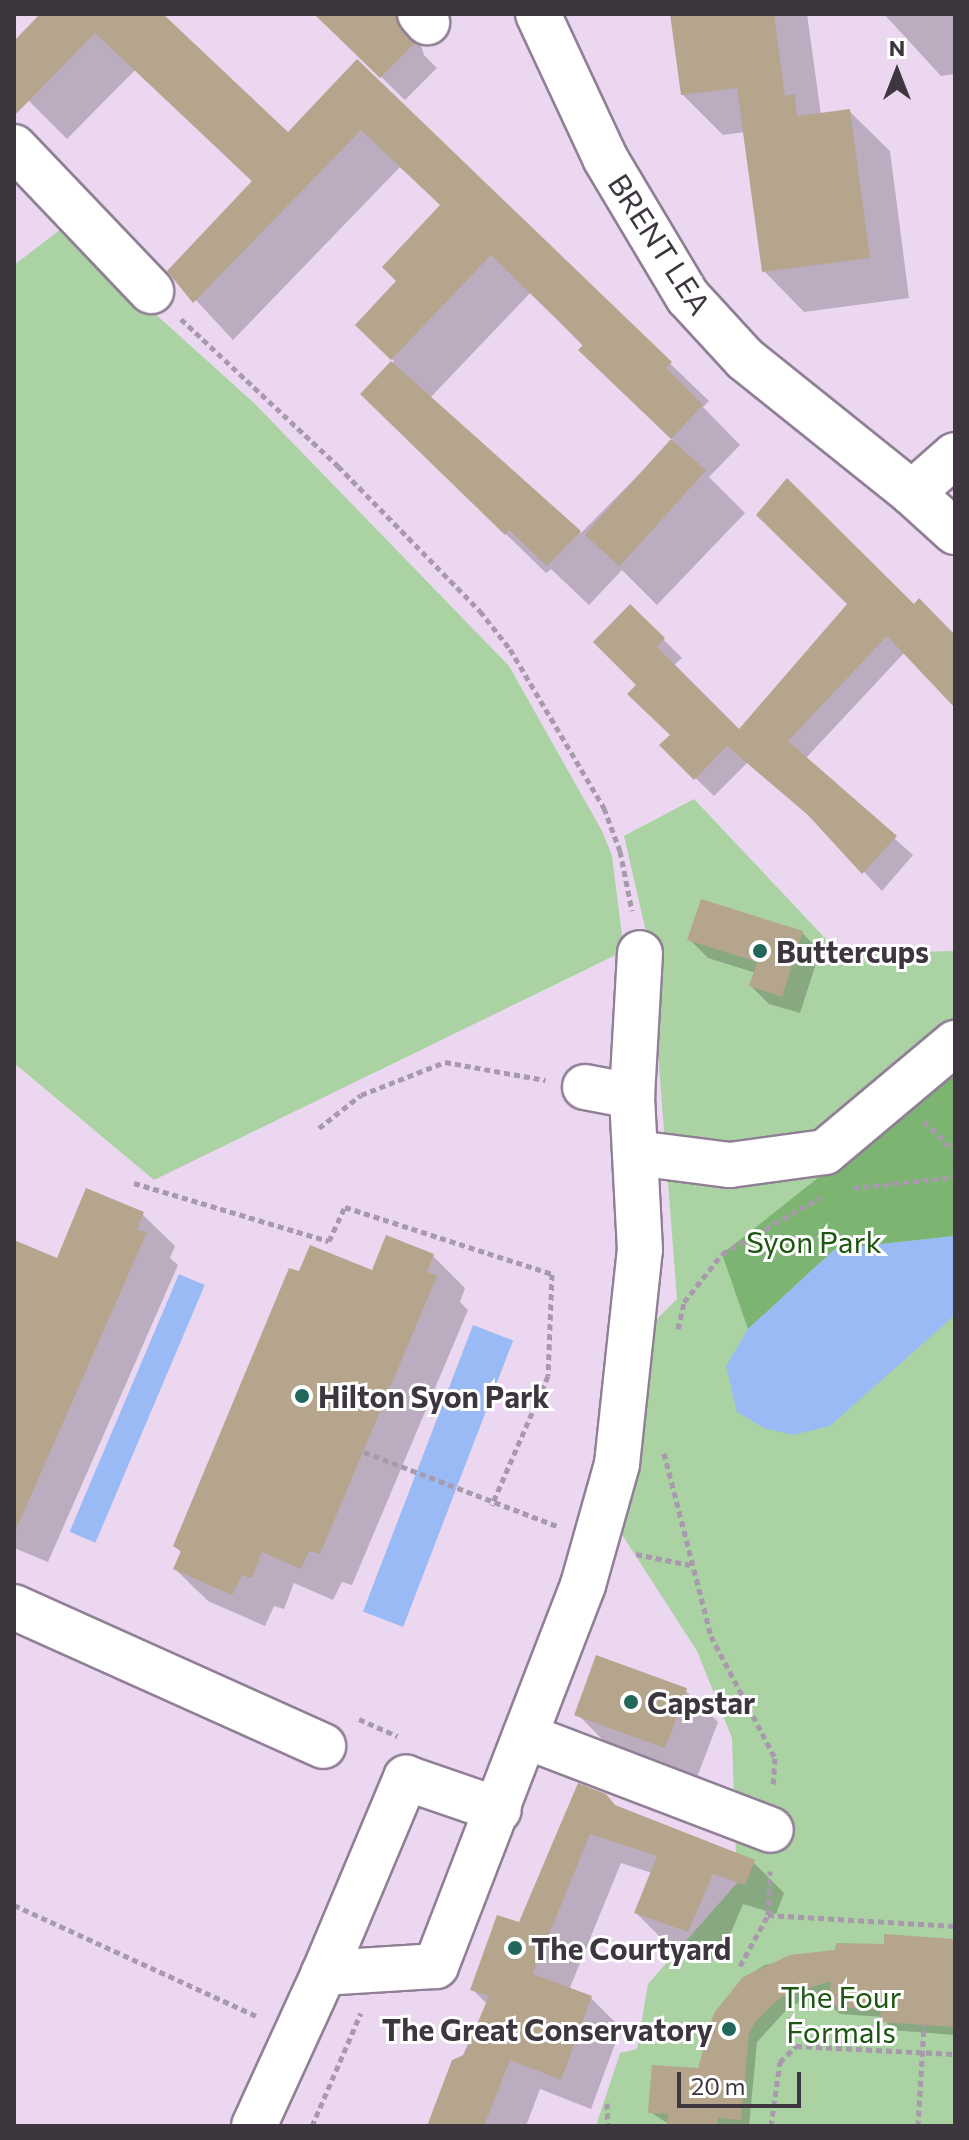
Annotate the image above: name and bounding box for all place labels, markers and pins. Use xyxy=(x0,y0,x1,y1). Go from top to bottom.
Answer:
place label: Buttercups xyxy=(776,933,929,969)
marker: Buttercups xyxy=(751,942,769,960)
place label: Hilton Syon Park xyxy=(318,1378,550,1414)
marker: Hilton Syon Park xyxy=(293,1387,311,1405)
place label: Capstar xyxy=(647,1684,755,1720)
marker: Capstar xyxy=(622,1693,640,1711)
place label: The Courtyard xyxy=(531,1930,731,1966)
marker: The Courtyard xyxy=(506,1939,524,1957)
place label: The Great Conservatory xyxy=(382,2011,713,2047)
marker: The Great Conservatory xyxy=(720,2020,738,2038)

